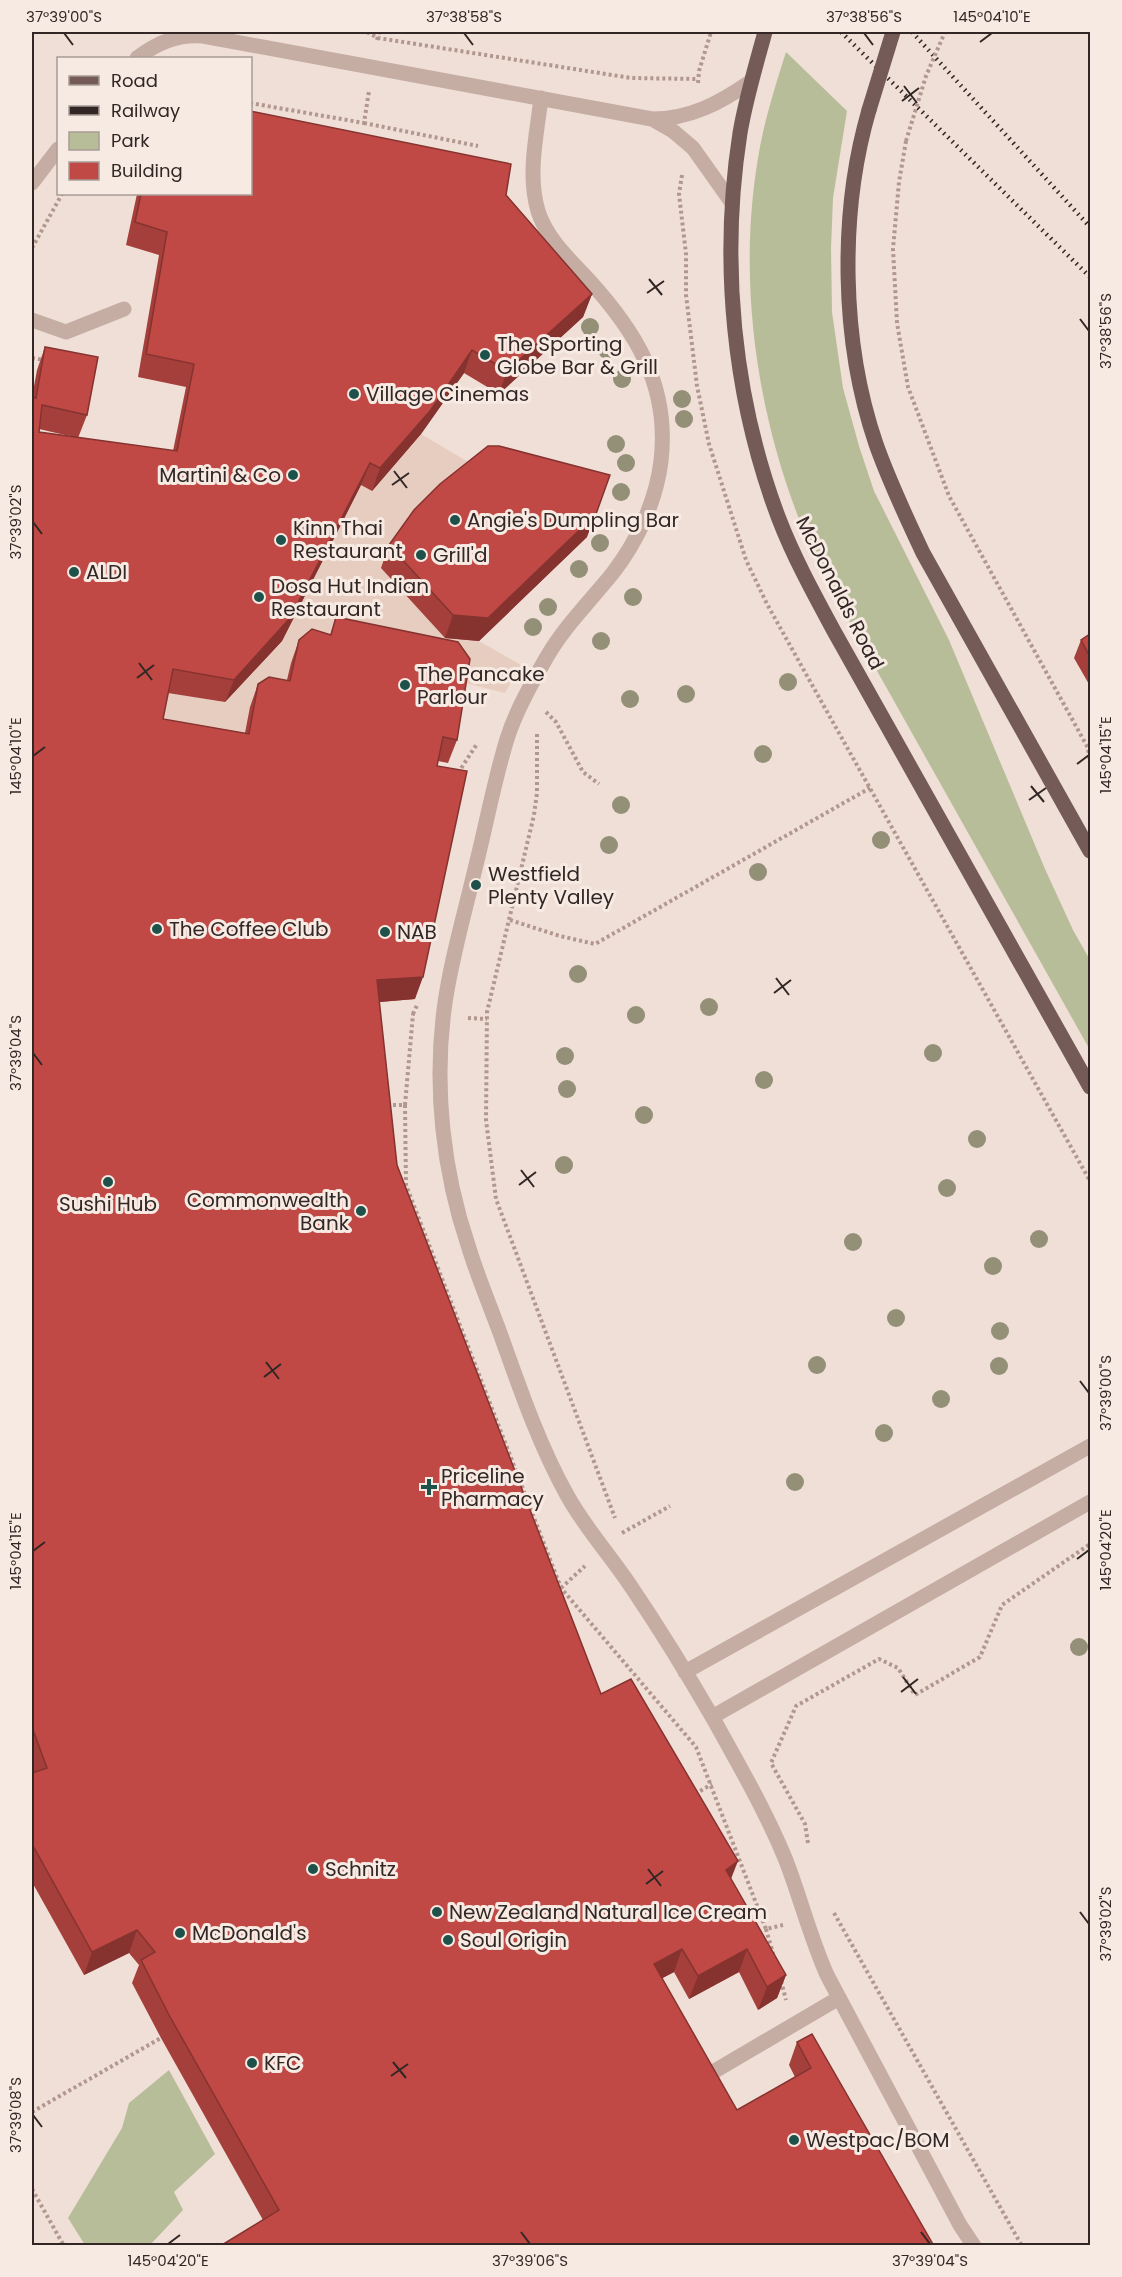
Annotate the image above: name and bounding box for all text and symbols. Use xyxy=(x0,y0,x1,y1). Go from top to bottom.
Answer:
text: 37°39'00"S xyxy=(26,6,102,27)
text: 37°38'58"S xyxy=(426,6,502,27)
text: 37°38'56"S xyxy=(826,6,902,27)
text: 145°04'10"E xyxy=(953,6,1031,27)
legend xyxy=(57,57,252,195)
text: Road xyxy=(111,68,158,93)
text: Railway xyxy=(111,98,180,123)
text: Park xyxy=(111,128,150,153)
text: Building xyxy=(111,158,183,183)
text: 37°38'56"S xyxy=(1095,293,1116,369)
place label: The Sporting Globe Bar & Grill xyxy=(497,330,658,381)
marker: The Sporting Globe Bar & Grill xyxy=(478,348,492,362)
place label: Village Cinemas xyxy=(366,380,529,408)
marker: Village Cinemas xyxy=(347,387,361,401)
place label: Martini & Co xyxy=(159,461,281,489)
marker: Martini & Co xyxy=(286,468,300,482)
text: 37°39'02"S xyxy=(5,484,26,560)
place label: Angie's Dumpling Bar xyxy=(467,506,679,534)
street label: McDonalds Road xyxy=(789,511,891,675)
marker: Angie's Dumpling Bar xyxy=(448,513,462,527)
place label: Kinn Thai Restaurant xyxy=(293,514,403,565)
marker: Kinn Thai Restaurant xyxy=(274,533,288,547)
place label: Grill'd xyxy=(433,541,487,569)
marker: Grill'd xyxy=(414,548,428,562)
place label: ALDI xyxy=(86,558,127,586)
marker: ALDI xyxy=(67,565,81,579)
place label: Dosa Hut Indian Restaurant xyxy=(271,572,429,623)
marker: Dosa Hut Indian Restaurant xyxy=(252,590,266,604)
place label: The Pancake Parlour xyxy=(417,660,545,711)
marker: The Pancake Parlour xyxy=(398,678,412,692)
text: 145°04'15"E xyxy=(1095,716,1116,794)
text: 145°04'10"E xyxy=(5,717,26,795)
place label: Westfield Plenty Valley xyxy=(488,860,614,911)
marker: Westfield Plenty Valley xyxy=(469,878,483,892)
place label: The Coffee Club xyxy=(169,915,329,943)
place label: NAB xyxy=(397,918,437,946)
marker: The Coffee Club xyxy=(150,922,164,936)
marker: NAB xyxy=(378,925,392,939)
text: 37°39'04"S xyxy=(5,1015,26,1091)
marker: Sushi Hub xyxy=(101,1175,115,1189)
place label: Commonwealth Bank xyxy=(187,1186,350,1237)
place label: Sushi Hub xyxy=(59,1190,157,1218)
marker: Commonwealth Bank xyxy=(354,1204,368,1218)
text: 37°39'00"S xyxy=(1095,1355,1116,1431)
place label: Priceline Pharmacy xyxy=(441,1462,544,1513)
marker: Priceline Pharmacy xyxy=(422,1480,436,1494)
text: 145°04'20"E xyxy=(1095,1509,1116,1591)
text: 145°04'15"E xyxy=(5,1512,26,1590)
place label: Schnitz xyxy=(325,1855,396,1883)
marker: Schnitz xyxy=(306,1862,320,1876)
text: 37°39'02"S xyxy=(1095,1886,1116,1962)
place label: New Zealand Natural Ice Cream xyxy=(449,1898,767,1926)
marker: New Zealand Natural Ice Cream xyxy=(430,1905,444,1919)
place label: McDonald's xyxy=(192,1919,307,1947)
marker: McDonald's xyxy=(173,1926,187,1940)
place label: Soul Origin xyxy=(460,1926,567,1954)
marker: Soul Origin xyxy=(441,1933,455,1947)
place label: KFC xyxy=(264,2049,302,2077)
marker: KFC xyxy=(245,2056,259,2070)
text: 37°39'08"S xyxy=(5,2077,26,2153)
place label: Westpac/BOM xyxy=(806,2126,950,2154)
marker: Westpac/BOM xyxy=(787,2133,801,2147)
text: 145°04'20"E xyxy=(127,2250,209,2271)
text: 37°39'06"S xyxy=(492,2250,568,2271)
text: 37°39'04"S xyxy=(892,2250,968,2271)

